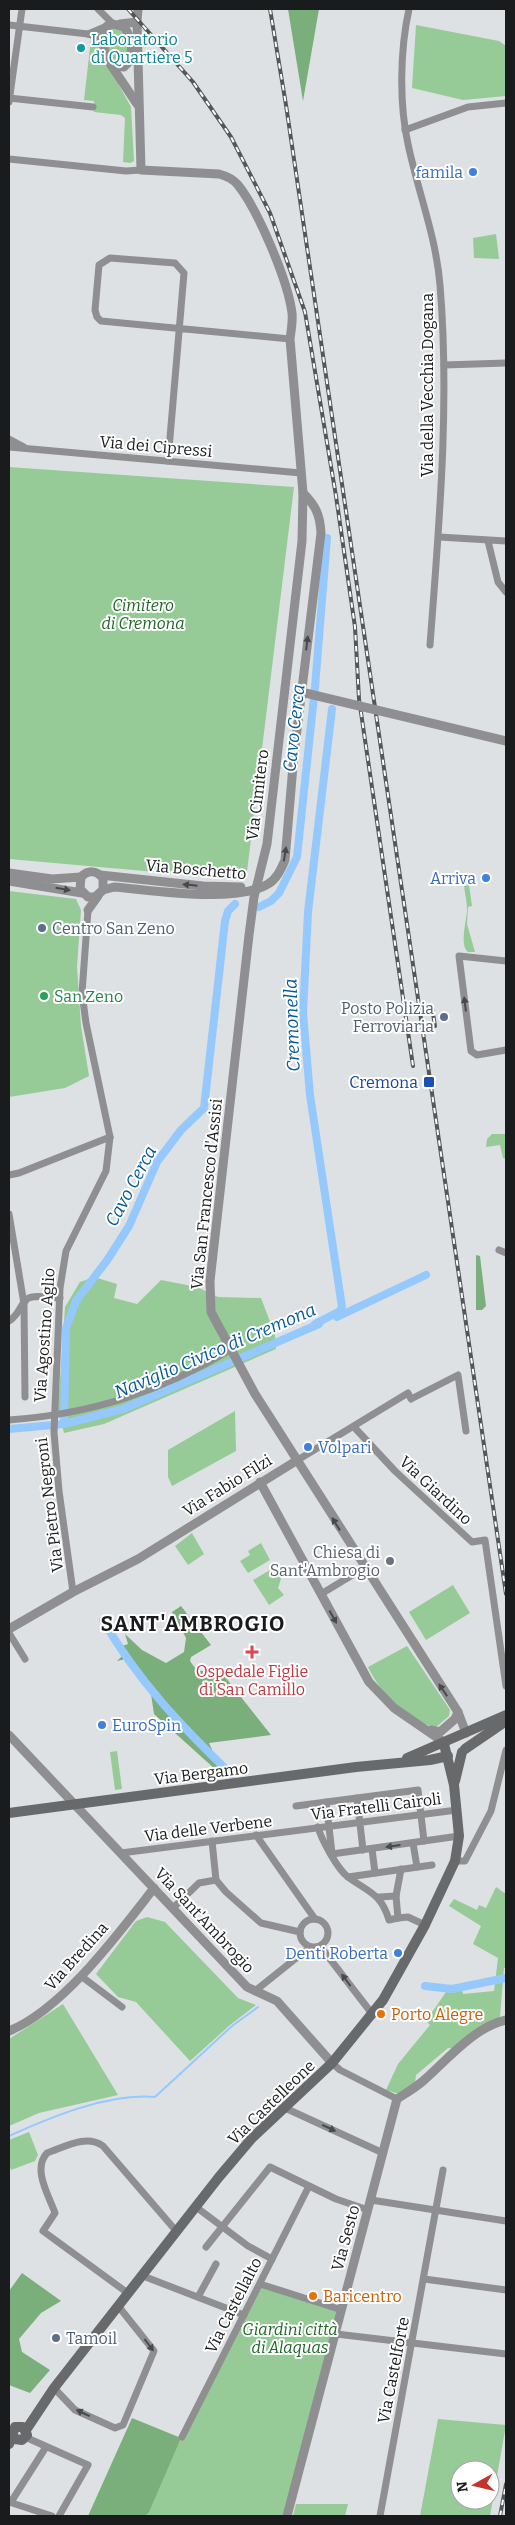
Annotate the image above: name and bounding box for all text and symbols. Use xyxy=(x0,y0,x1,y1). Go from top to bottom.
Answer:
place label: Laboratorio di Quartiere 5 xyxy=(91,30,193,67)
marker: Laboratorio di Quartiere 5 xyxy=(75,42,87,54)
place label: famila xyxy=(416,163,463,182)
marker: famila xyxy=(467,166,479,178)
street label: Via della Vecchia Dogana xyxy=(418,293,437,477)
street label: Via dei Cipressi xyxy=(99,432,213,461)
park label: Cimitero di Cremona xyxy=(101,596,185,633)
one-way arrow xyxy=(303,635,311,651)
water label: Cavo Cerca xyxy=(278,683,310,773)
street label: Via Cimitero xyxy=(242,748,273,842)
one-way arrow xyxy=(282,846,290,862)
street label: Via Boschetto xyxy=(145,856,247,883)
place label: Arriva xyxy=(430,869,476,888)
marker: Arriva xyxy=(480,872,492,884)
one-way arrow xyxy=(182,880,198,888)
one-way arrow xyxy=(55,886,71,894)
place label: Centro San Zeno xyxy=(52,919,175,938)
marker: Centro San Zeno xyxy=(36,922,48,934)
water label: Cremonella xyxy=(279,978,305,1072)
place label: San Zeno xyxy=(54,987,123,1006)
marker: San Zeno xyxy=(38,990,50,1002)
one-way arrow xyxy=(461,996,469,1012)
place label: Posto Polizia Ferroviaria xyxy=(341,999,434,1036)
marker: Posto Polizia Ferroviaria xyxy=(438,1011,450,1023)
place label: Cremona xyxy=(349,1073,418,1092)
marker: Cremona xyxy=(422,1075,436,1089)
street label: Via San Francesco d'Assisi xyxy=(187,1097,226,1290)
water label: Cavo Cerca xyxy=(101,1142,161,1230)
street label: Via Agostino Aglio xyxy=(30,1267,59,1403)
water label: Naviglio Civico di Cremona xyxy=(111,1299,319,1403)
street label: Via Pietro Negroni xyxy=(32,1436,67,1573)
place label: Volpari xyxy=(318,1438,372,1457)
marker: Volpari xyxy=(302,1441,314,1453)
street label: Via Fabio Filzi xyxy=(179,1450,275,1520)
street label: Via Giardino xyxy=(395,1452,476,1529)
one-way arrow xyxy=(332,1518,341,1531)
place label: Chiesa di Sant'Ambrogio xyxy=(270,1543,380,1580)
marker: Chiesa di Sant'Ambrogio xyxy=(384,1555,396,1567)
one-way arrow xyxy=(329,1610,338,1623)
district label: SANT'AMBROGIO xyxy=(101,1611,285,1637)
marker: Ospedale Figlie di San Camillo xyxy=(245,1645,259,1659)
place label: Ospedale Figlie di San Camillo xyxy=(196,1662,308,1699)
one-way arrow xyxy=(438,1684,448,1697)
place label: EuroSpin xyxy=(112,1716,181,1735)
marker: EuroSpin xyxy=(96,1719,108,1731)
street label: Via Bergamo xyxy=(153,1758,249,1789)
street label: Via Fratelli Cairoli xyxy=(310,1789,443,1824)
street label: Via delle Verbene xyxy=(143,1811,273,1846)
one-way arrow xyxy=(385,1842,401,1850)
street label: Via Sant'Ambrogio xyxy=(151,1864,258,1977)
street label: Via Bredina xyxy=(41,1918,112,1994)
place label: Denti Roberta xyxy=(285,1944,388,1963)
marker: Denti Roberta xyxy=(392,1947,404,1959)
one-way arrow xyxy=(341,1974,352,1987)
place label: Porto Alegre xyxy=(391,2005,483,2024)
marker: Porto Alegre xyxy=(375,2008,387,2020)
street label: Via Castelleone xyxy=(224,2056,319,2149)
one-way arrow xyxy=(322,2125,336,2133)
street label: Via Sesto xyxy=(328,2203,363,2273)
street label: Via Castellalto xyxy=(201,2254,266,2356)
place label: Baricentro xyxy=(323,2287,402,2306)
marker: Baricentro xyxy=(307,2290,319,2302)
street label: Via Castelforte xyxy=(374,2315,413,2425)
park label: Giardini città di Alaquas xyxy=(242,2320,338,2357)
place label: Tamoil xyxy=(66,2329,117,2348)
marker: Tamoil xyxy=(50,2332,62,2344)
one-way arrow xyxy=(144,2338,154,2351)
one-way arrow xyxy=(76,2409,90,2417)
north arrow xyxy=(450,2460,500,2510)
text: N xyxy=(453,2480,472,2493)

